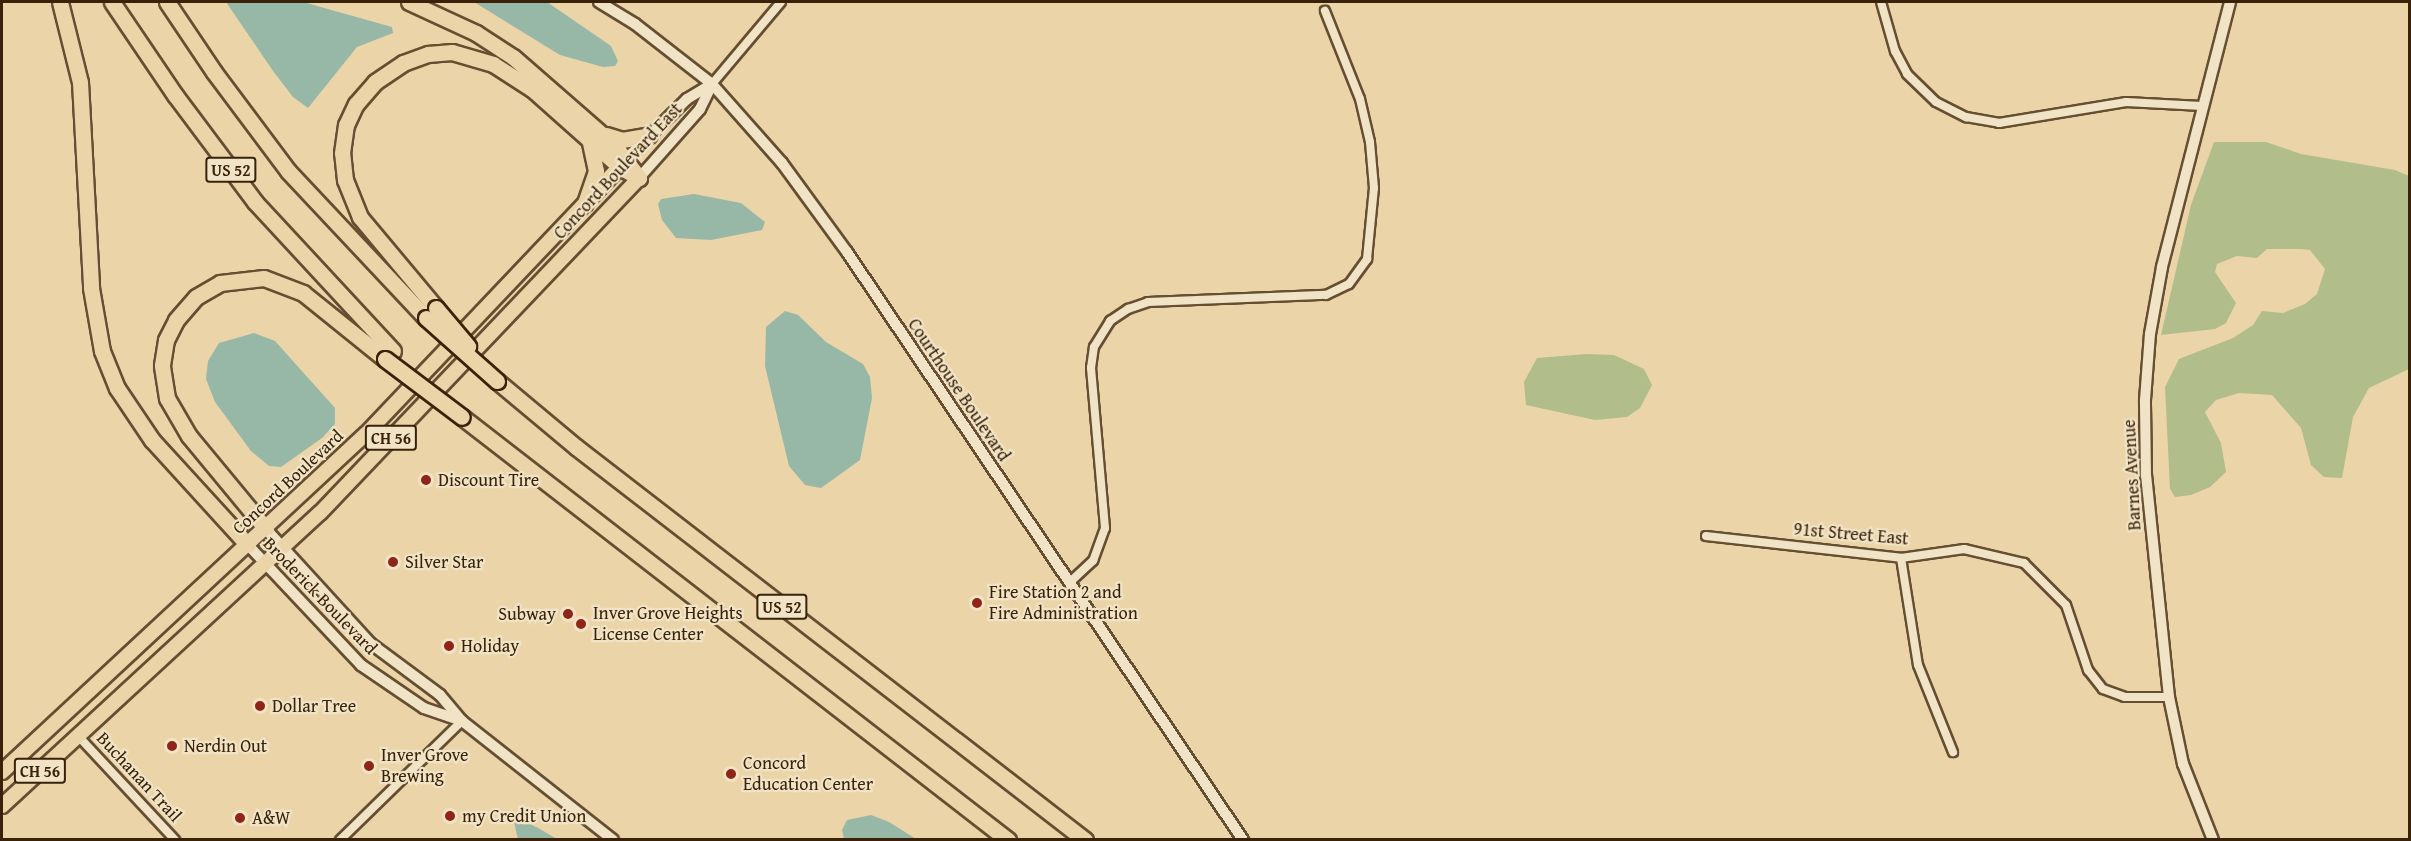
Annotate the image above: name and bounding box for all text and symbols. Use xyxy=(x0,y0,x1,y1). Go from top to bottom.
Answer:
street label: Concord Boulevard East xyxy=(549,98,687,244)
road number: US 52 xyxy=(204,157,258,183)
street label: Courthouse Boulevard xyxy=(903,314,1015,466)
street label: Barnes Avenue xyxy=(2118,419,2146,531)
street label: Concord Boulevard xyxy=(228,425,348,539)
road number: CH 56 xyxy=(364,425,418,451)
place label: Discount Tire xyxy=(438,469,539,491)
marker: Discount Tire xyxy=(419,473,433,487)
street label: 91st Street East xyxy=(1793,518,1909,550)
street label: Broderick Boulevard xyxy=(259,533,381,659)
place label: Silver Star xyxy=(405,551,483,573)
marker: Silver Star xyxy=(386,555,400,569)
place label: Fire Station 2 and Fire Administration xyxy=(989,582,1138,624)
road number: US 52 xyxy=(755,594,809,620)
marker: Fire Station 2 and Fire Administration xyxy=(970,596,984,610)
place label: Subway xyxy=(498,603,556,625)
place label: Inver Grove Heights License Center xyxy=(593,603,743,646)
marker: Subway xyxy=(561,607,575,621)
marker: Inver Grove Heights License Center xyxy=(574,617,588,631)
place label: Holiday xyxy=(461,635,519,657)
marker: Holiday xyxy=(442,639,456,653)
place label: Dollar Tree xyxy=(272,695,356,717)
marker: Dollar Tree xyxy=(253,699,267,713)
street label: Buchanan Trail xyxy=(92,728,186,826)
place label: Nerdin Out xyxy=(184,735,267,757)
marker: Nerdin Out xyxy=(165,739,179,753)
place label: Inver Grove Brewing xyxy=(381,745,469,788)
place label: Concord Education Center xyxy=(743,753,873,795)
road number: CH 56 xyxy=(13,758,67,784)
marker: Inver Grove Brewing xyxy=(362,759,376,773)
marker: Concord Education Center xyxy=(724,767,738,781)
place label: my Credit Union xyxy=(462,805,586,827)
place label: A&W xyxy=(252,807,290,829)
marker: my Credit Union xyxy=(443,809,457,823)
marker: A&W xyxy=(233,811,247,825)

